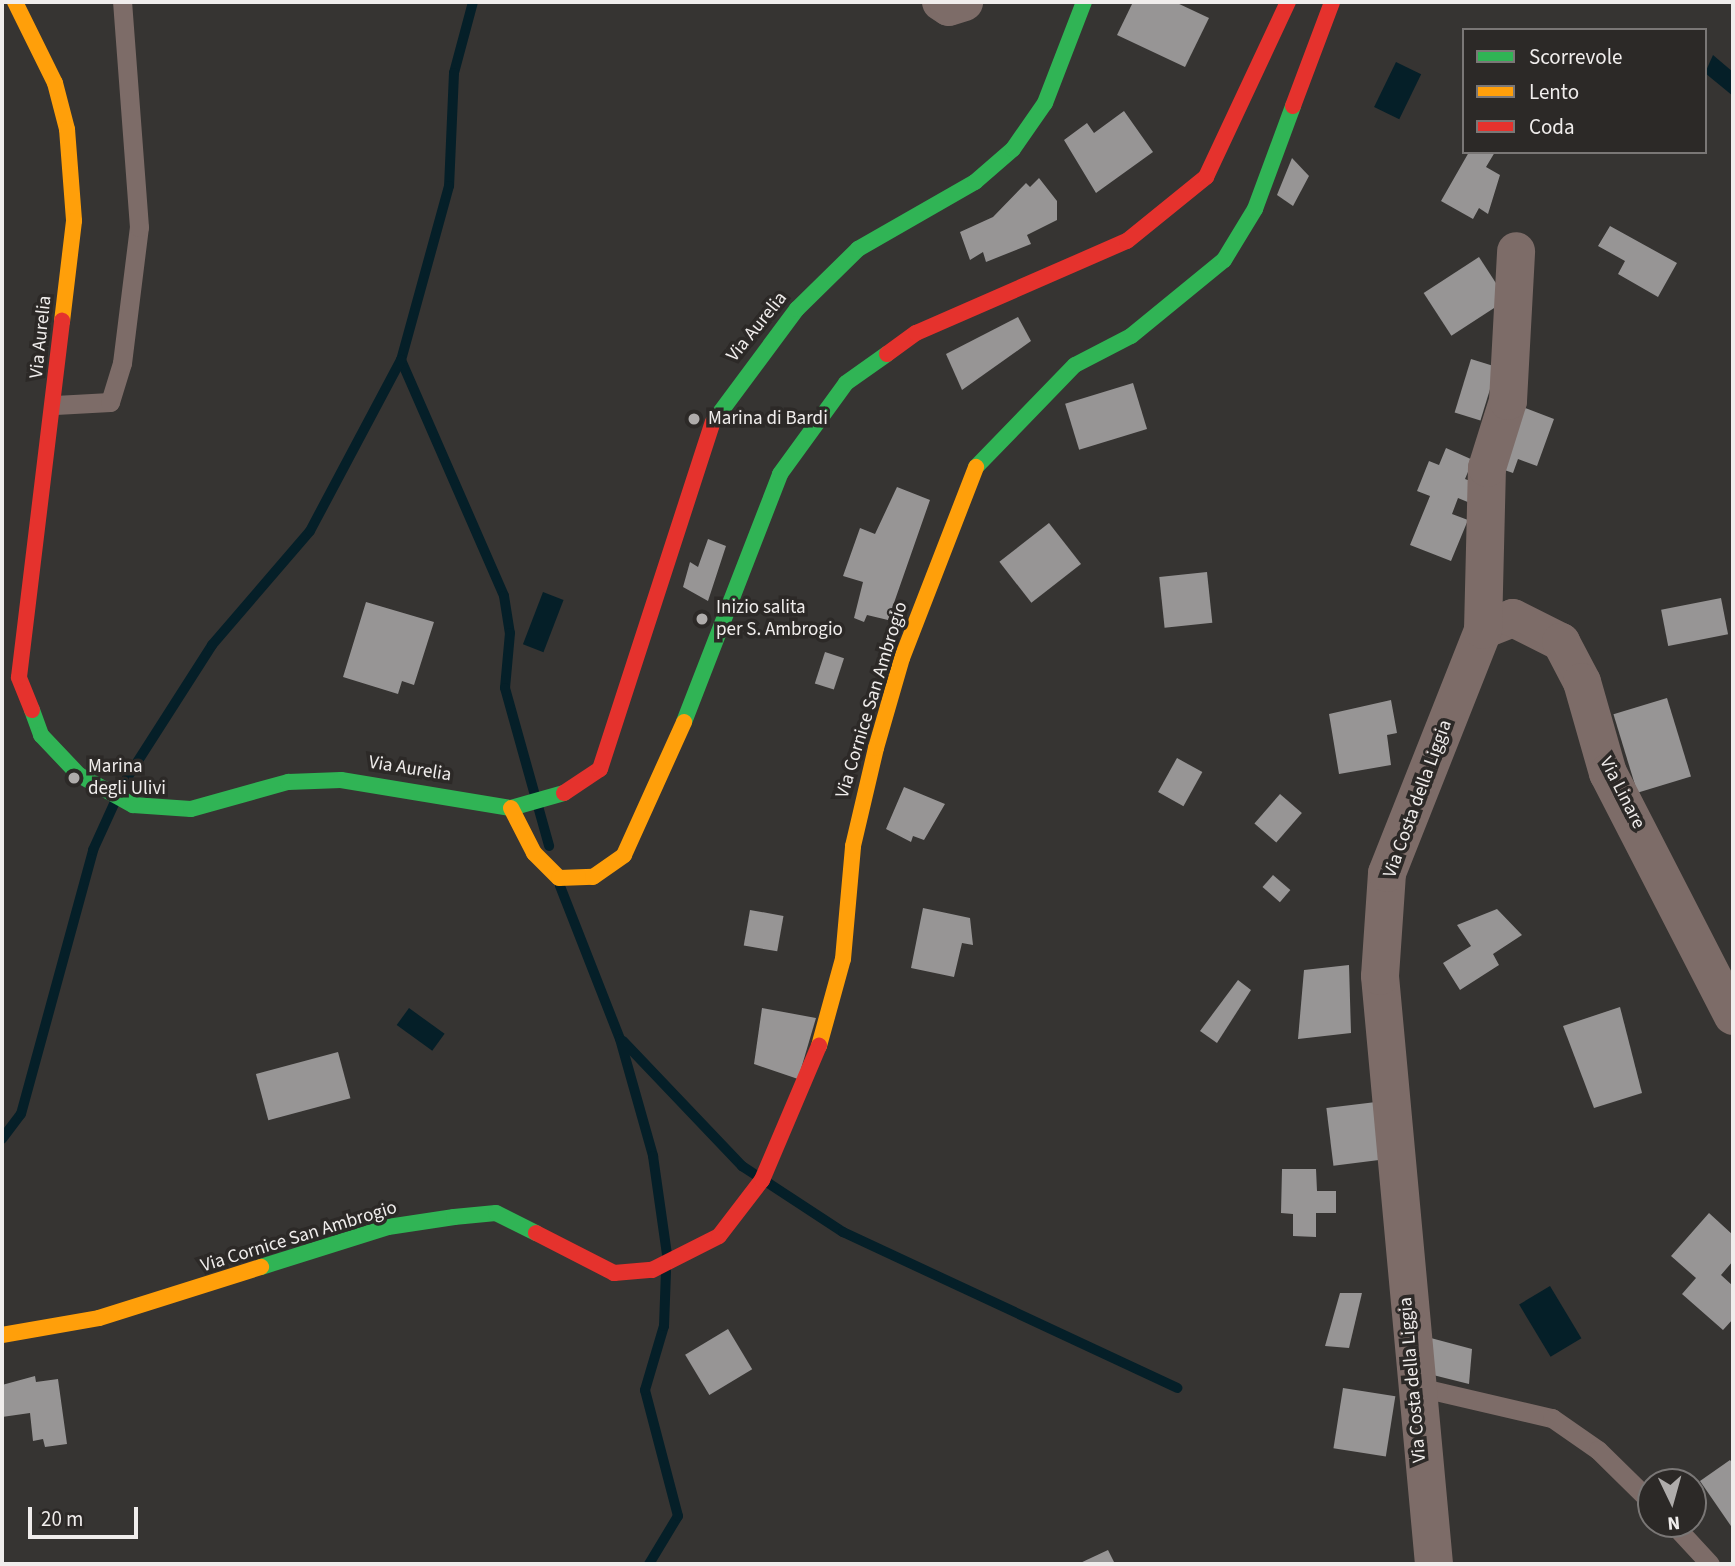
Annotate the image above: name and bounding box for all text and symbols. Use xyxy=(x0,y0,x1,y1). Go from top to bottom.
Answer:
legend xyxy=(1462,28,1707,154)
text: Scorrevole xyxy=(1529,42,1623,72)
text: Lento xyxy=(1529,77,1579,107)
text: Coda xyxy=(1529,112,1575,142)
street label: Via Aurelia xyxy=(722,287,792,367)
street label: Via Aurelia xyxy=(25,294,57,380)
place label: Marina di Bardi xyxy=(708,408,828,430)
marker: Marina di Bardi xyxy=(686,411,702,427)
place label: Inizio salita per S. Ambrogio xyxy=(716,597,843,641)
street label: Via Cornice San Ambrogio xyxy=(831,599,913,801)
marker: Inizio salita per S. Ambrogio xyxy=(694,611,710,627)
street label: Via Costa della Liggia xyxy=(1379,717,1457,881)
street label: Via Aurelia xyxy=(367,751,453,787)
street label: Via Linare xyxy=(1594,753,1650,833)
place label: Marina degli Ulivi xyxy=(88,756,166,800)
marker: Marina degli Ulivi xyxy=(66,770,82,786)
street label: Via Cornice San Ambrogio xyxy=(198,1196,400,1278)
street label: Via Costa della Liggia xyxy=(1394,1296,1432,1464)
north arrow xyxy=(1637,1468,1707,1538)
scale bar xyxy=(32,1492,142,1536)
text: 20 m xyxy=(41,1504,83,1534)
text: N xyxy=(1666,1508,1681,1536)

